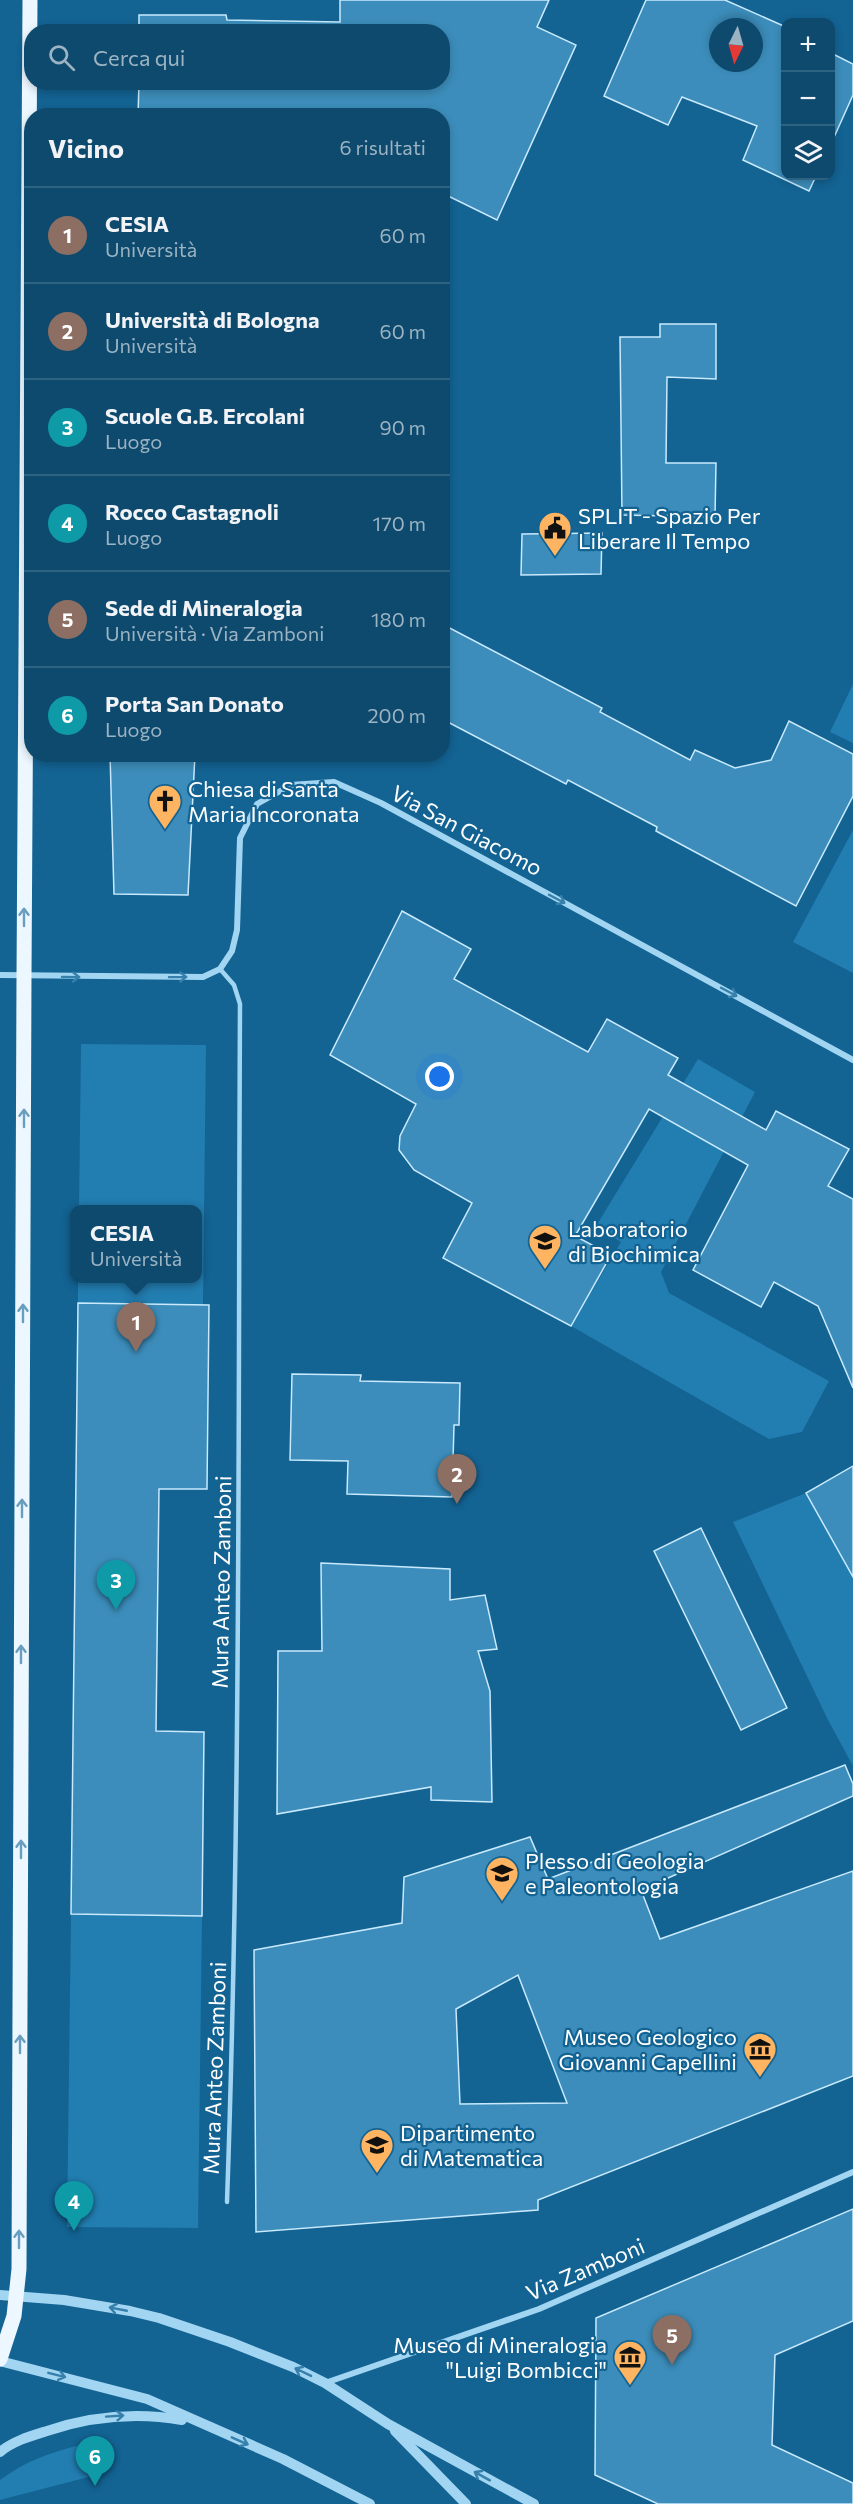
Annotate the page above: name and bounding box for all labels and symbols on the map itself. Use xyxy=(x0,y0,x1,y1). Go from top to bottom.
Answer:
north arrow xyxy=(709,18,763,72)
place label: SPLIT - Spazio Per Liberare Il Tempo xyxy=(578,502,761,554)
public building icon: SPLIT - Spazio Per Liberare Il Tempo xyxy=(537,510,573,557)
place label: Chiesa di Santa Maria Incoronata xyxy=(188,775,359,827)
street label: Via San Giacomo xyxy=(387,779,547,881)
church icon: Chiesa di Santa Maria Incoronata xyxy=(147,783,183,830)
one-way arrow xyxy=(548,894,566,905)
one-way arrow xyxy=(18,908,30,928)
one-way arrow xyxy=(61,971,81,982)
one-way arrow xyxy=(167,971,187,983)
one-way arrow xyxy=(720,986,737,998)
your location xyxy=(425,1062,454,1091)
one-way arrow xyxy=(18,1109,29,1129)
place label: Laboratorio di Biochimica xyxy=(568,1215,700,1267)
school or university icon: Laboratorio di Biochimica xyxy=(527,1223,563,1270)
pin: 1 xyxy=(116,1302,156,1352)
one-way arrow xyxy=(17,1304,29,1324)
pin: 2 xyxy=(438,1454,476,1504)
street label: Mura Anteo Zamboni xyxy=(206,1475,236,1689)
one-way arrow xyxy=(16,1499,28,1519)
pin: 3 xyxy=(96,1560,136,1610)
one-way arrow xyxy=(15,1644,27,1664)
one-way arrow xyxy=(15,1839,27,1859)
place label: Plesso di Geologia e Paleontologia xyxy=(525,1847,705,1899)
school or university icon: Plesso di Geologia e Paleontologia xyxy=(484,1855,520,1902)
street label: Mura Anteo Zamboni xyxy=(197,1961,231,2175)
place label: Museo Geologico Giovanni Capellini xyxy=(559,2023,737,2075)
museum icon: Museo Geologico Giovanni Capellini xyxy=(742,2031,778,2078)
one-way arrow xyxy=(14,2034,26,2054)
place label: Dipartimento di Matematica xyxy=(400,2119,543,2171)
school or university icon: Dipartimento di Matematica xyxy=(359,2127,395,2174)
pin: 4 xyxy=(54,2182,94,2231)
one-way arrow xyxy=(13,2229,25,2249)
street label: Via Zamboni xyxy=(522,2232,648,2306)
one-way arrow xyxy=(109,2303,129,2314)
pin: 5 xyxy=(652,2316,692,2365)
place label: Museo di Mineralogia "Luigi Bombicci" xyxy=(393,2331,607,2383)
museum icon: Museo di Mineralogia "Luigi Bombicci" xyxy=(612,2339,648,2386)
one-way arrow xyxy=(294,2365,312,2377)
one-way arrow xyxy=(47,2370,66,2382)
one-way arrow xyxy=(104,2410,124,2421)
one-way arrow xyxy=(230,2435,248,2447)
pin: 6 xyxy=(76,2436,115,2486)
one-way arrow xyxy=(474,2470,492,2481)

